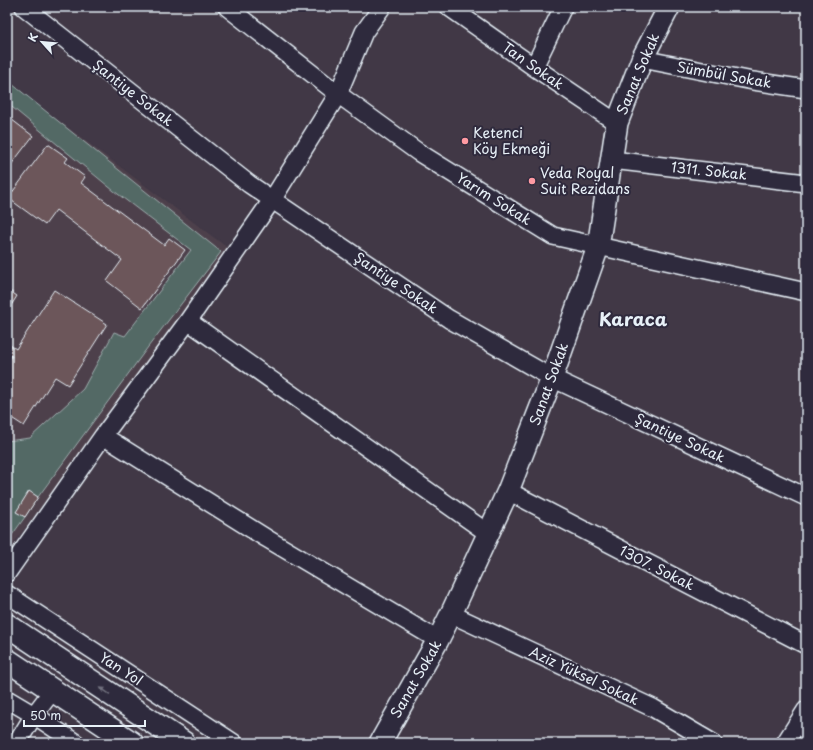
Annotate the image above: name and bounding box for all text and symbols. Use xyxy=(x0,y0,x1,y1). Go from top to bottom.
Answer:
north arrow xyxy=(22,22,62,62)
text: K xyxy=(23,30,42,45)
street label: Sanat Sokak xyxy=(611,30,664,118)
street label: Tan Sokak xyxy=(498,37,568,95)
street label: Şantiye Sokak xyxy=(89,54,178,131)
street label: Sümbül Sokak xyxy=(675,56,773,93)
place label: Ketenci Köy Ekmeği xyxy=(473,122,550,159)
marker: Ketenci Köy Ekmeği xyxy=(460,136,470,146)
street label: 1311. Sokak xyxy=(670,156,748,185)
place label: Veda Royal Suit Rezidans xyxy=(540,162,630,199)
street label: Yarım Sokak xyxy=(453,167,536,230)
marker: Veda Royal Suit Rezidans xyxy=(527,176,537,186)
street label: Şantiye Sokak xyxy=(350,247,442,318)
district label: Karaca xyxy=(599,305,668,332)
street label: Sanat Sokak xyxy=(524,339,573,428)
street label: Şantiye Sokak xyxy=(632,407,729,468)
street label: 1307. Sokak xyxy=(616,540,698,595)
street label: Sanat Sokak xyxy=(385,636,446,722)
street label: Aziz Yüksel Sokak xyxy=(526,641,643,710)
street label: Yan Yol xyxy=(96,647,147,690)
one-way arrow xyxy=(99,687,111,694)
scale bar xyxy=(24,702,145,728)
text: 50 m xyxy=(30,706,61,724)

